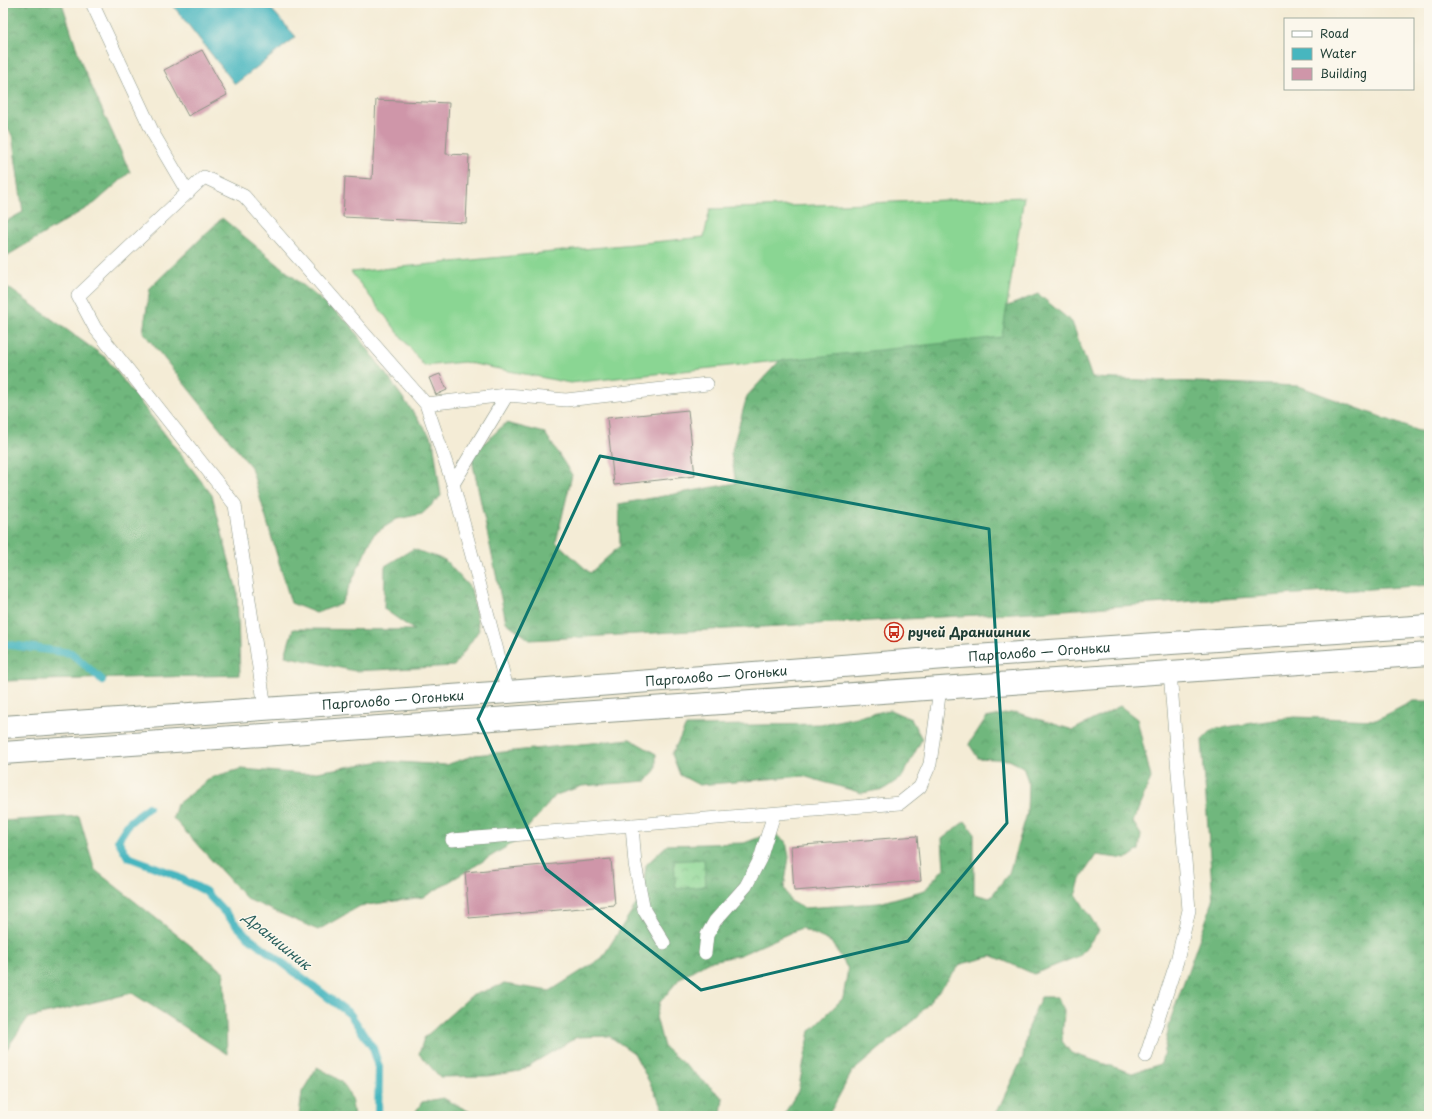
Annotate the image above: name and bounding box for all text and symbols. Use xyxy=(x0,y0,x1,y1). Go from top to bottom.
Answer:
legend xyxy=(1284,18,1414,90)
text: Road xyxy=(1320,24,1349,42)
text: Water xyxy=(1320,44,1357,62)
text: Building xyxy=(1320,64,1367,82)
bus stop icon: ручей Дранишник xyxy=(883,621,905,643)
place label: ручей Дранишник xyxy=(908,622,1031,641)
street label: Парголово — Огоньки xyxy=(968,637,1111,665)
street label: Парголово — Огоньки xyxy=(644,660,788,690)
street label: Парголово — Огоньки xyxy=(321,685,465,714)
water label: Дранишник xyxy=(237,905,317,976)

